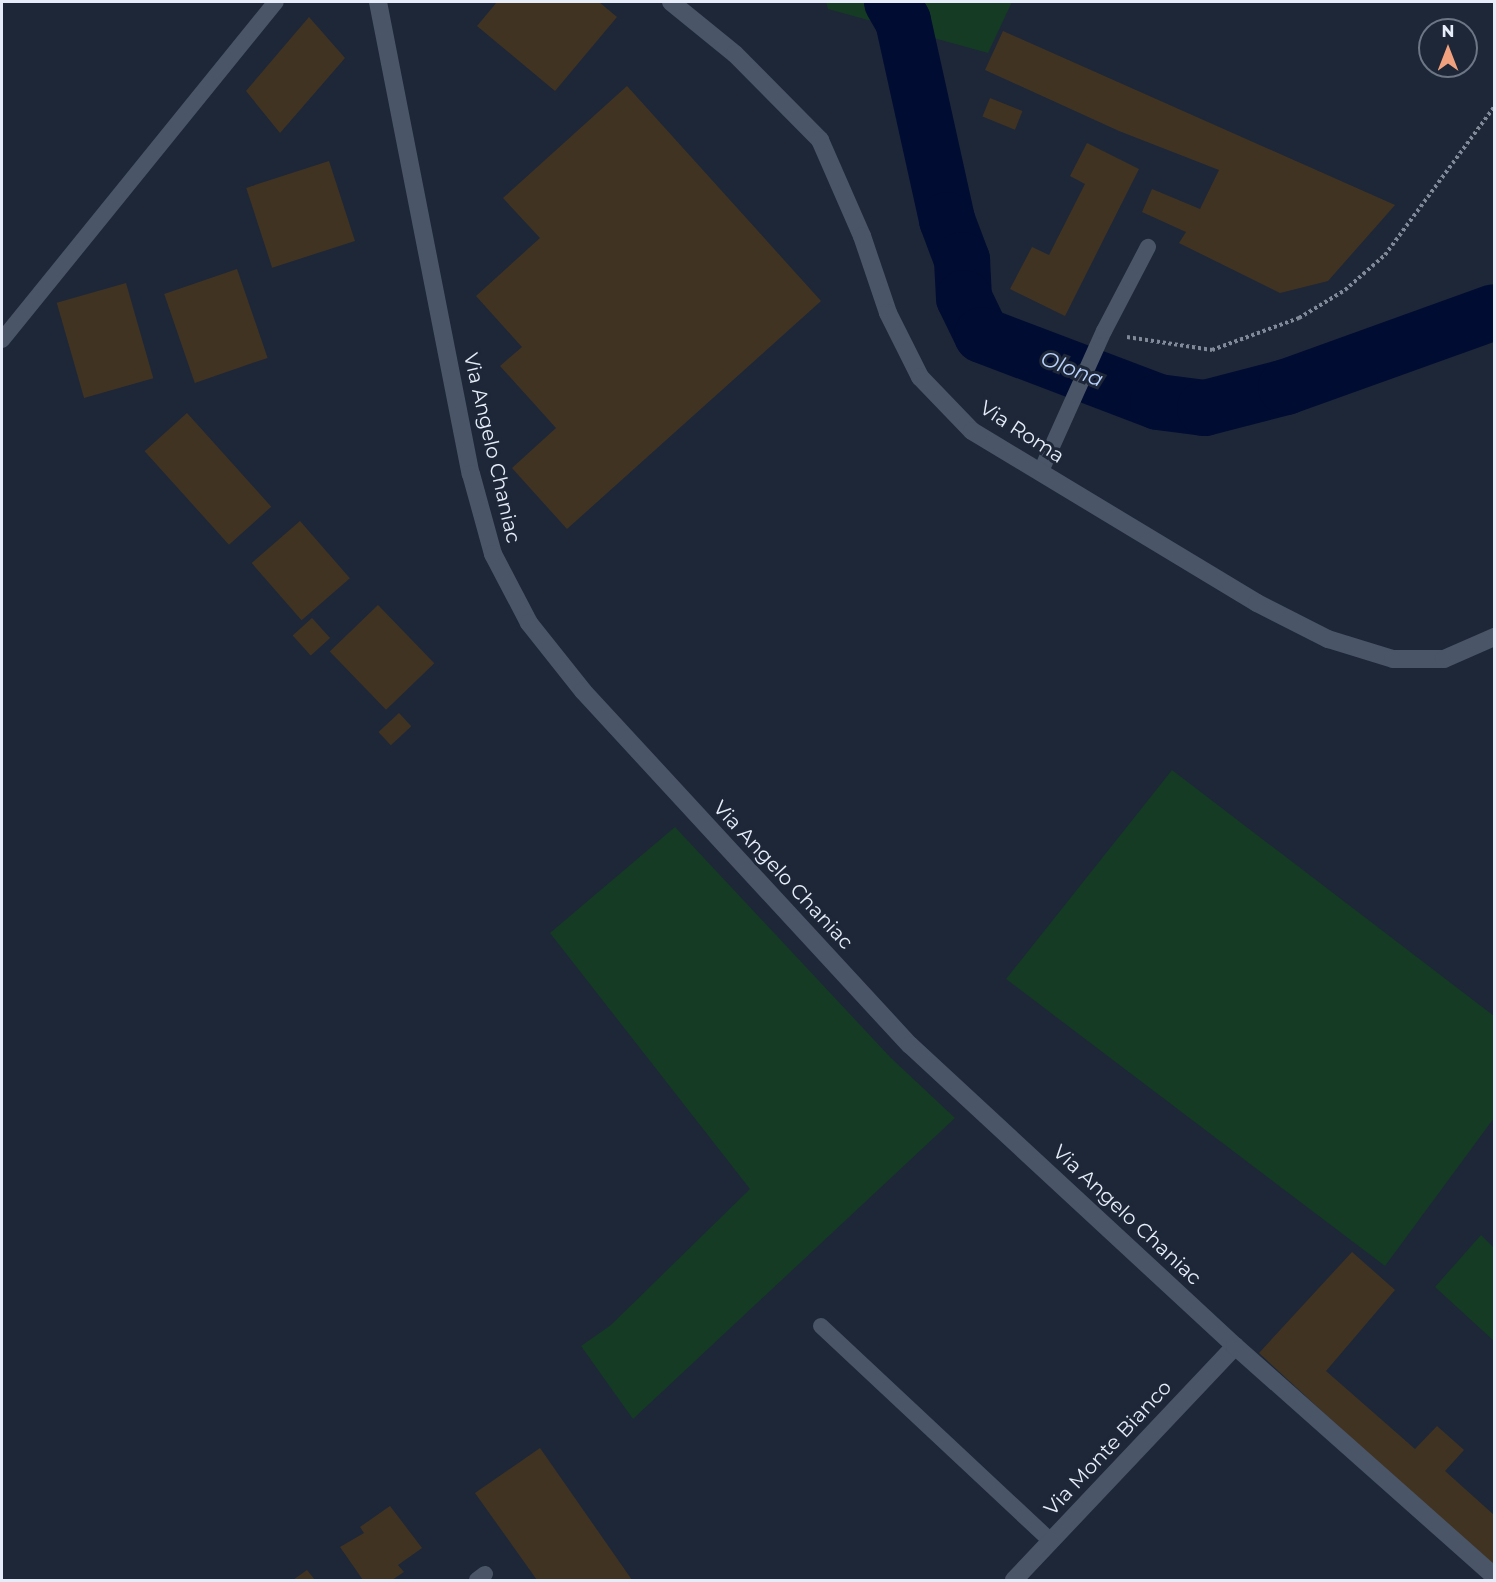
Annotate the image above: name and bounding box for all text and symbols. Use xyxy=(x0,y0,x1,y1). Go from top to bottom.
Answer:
north arrow xyxy=(1418,18,1478,78)
text: N xyxy=(1442,22,1454,41)
water label: Olona xyxy=(1037,346,1107,392)
street label: Via Angelo Chaniac xyxy=(458,351,526,545)
street label: Via Roma xyxy=(975,396,1069,468)
street label: Via Angelo Chaniac xyxy=(708,796,858,954)
street label: Via Angelo Chaniac xyxy=(1048,1140,1206,1290)
street label: Via Monte Bianco xyxy=(1039,1376,1177,1520)

